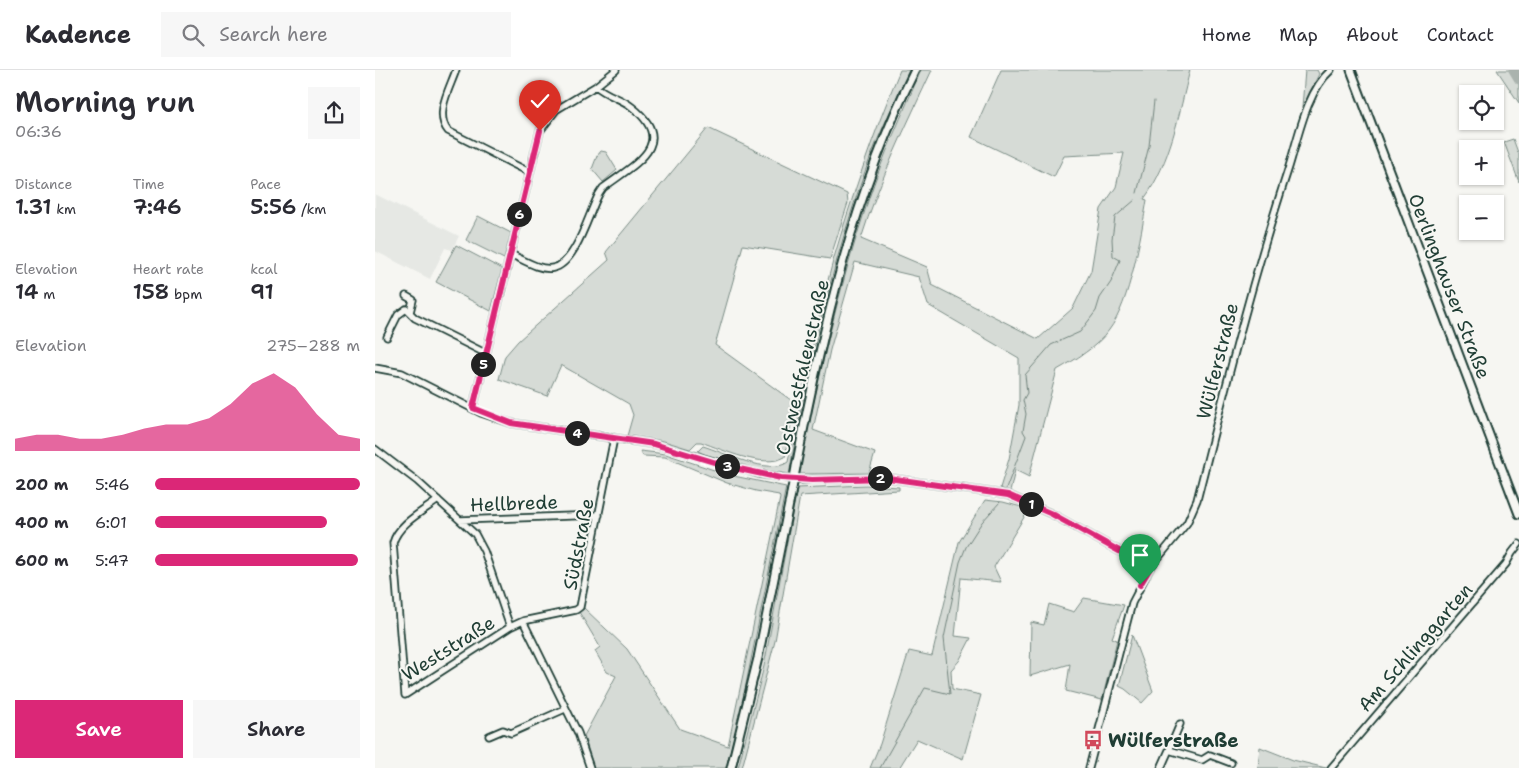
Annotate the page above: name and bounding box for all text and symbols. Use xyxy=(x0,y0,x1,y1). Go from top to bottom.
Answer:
search box xyxy=(161,12,511,57)
text: Kadence xyxy=(25,19,131,51)
icon: search xyxy=(179,21,207,49)
text: Search here xyxy=(219,22,328,47)
text: Home xyxy=(1202,23,1251,47)
text: Map xyxy=(1279,23,1318,47)
text: About xyxy=(1346,23,1399,47)
text: Contact xyxy=(1427,23,1494,47)
pin xyxy=(519,80,561,131)
text: Morning run xyxy=(15,83,195,121)
map controls xyxy=(1459,85,1504,240)
button: locate xyxy=(1459,85,1504,130)
button: share xyxy=(308,87,360,139)
icon: check xyxy=(526,87,554,115)
text: 06:36 xyxy=(15,121,62,142)
button: + xyxy=(1459,140,1504,185)
text: Distance xyxy=(15,175,72,193)
text: Time xyxy=(133,175,165,193)
text: Pace xyxy=(250,175,281,193)
street label: Oerlinghauser Straße xyxy=(1403,190,1496,382)
text: 1.31 xyxy=(15,193,51,221)
text: 7:46 xyxy=(133,193,182,221)
text: 5:56 xyxy=(250,193,297,221)
button: − xyxy=(1459,195,1504,240)
text: km xyxy=(51,200,76,218)
text: /km xyxy=(297,200,326,218)
pin: 6 xyxy=(507,202,531,226)
text: 6 xyxy=(515,205,524,223)
text: Elevation xyxy=(15,260,78,278)
text: Heart rate xyxy=(133,260,204,278)
text: kcal xyxy=(250,260,278,278)
street label: Ostwestfalenstraße xyxy=(770,277,835,458)
text: 14 xyxy=(15,278,38,306)
text: 158 xyxy=(133,278,169,306)
text: 91 xyxy=(250,278,274,306)
text: m xyxy=(38,285,55,303)
text: bpm xyxy=(169,285,202,303)
street label: Wülferstraße xyxy=(1191,300,1244,422)
text: Elevation xyxy=(15,335,87,356)
text: 275–288 m xyxy=(266,335,360,356)
pin: 5 xyxy=(471,352,495,376)
text: 5 xyxy=(479,355,488,373)
pin: 4 xyxy=(565,420,589,446)
text: 4 xyxy=(573,424,582,442)
pin: 3 xyxy=(715,454,739,478)
text: 3 xyxy=(723,457,732,475)
pin: 2 xyxy=(867,466,893,490)
text: 2 xyxy=(876,469,885,487)
text: 200 m xyxy=(15,474,68,495)
text: 5:46 xyxy=(95,474,130,495)
street label: Hellbrede xyxy=(470,489,558,518)
pin: 1 xyxy=(1019,492,1043,516)
text: 1 xyxy=(1028,495,1035,513)
street label: Südstraße xyxy=(557,496,600,592)
text: 400 m xyxy=(15,512,69,533)
text: 6:01 xyxy=(95,512,127,533)
pin xyxy=(1119,534,1161,585)
icon: arrive xyxy=(1126,541,1154,569)
text: 600 m xyxy=(15,550,69,571)
text: 5:47 xyxy=(95,550,129,571)
street label: Am Schlinggarten xyxy=(1353,578,1478,717)
street label: Weststraße xyxy=(397,610,499,687)
button: Save xyxy=(15,700,183,758)
button: Share xyxy=(193,700,360,758)
place label: Wülferstraße xyxy=(1108,728,1239,753)
bus stop icon: Wülferstraße xyxy=(1082,729,1104,751)

